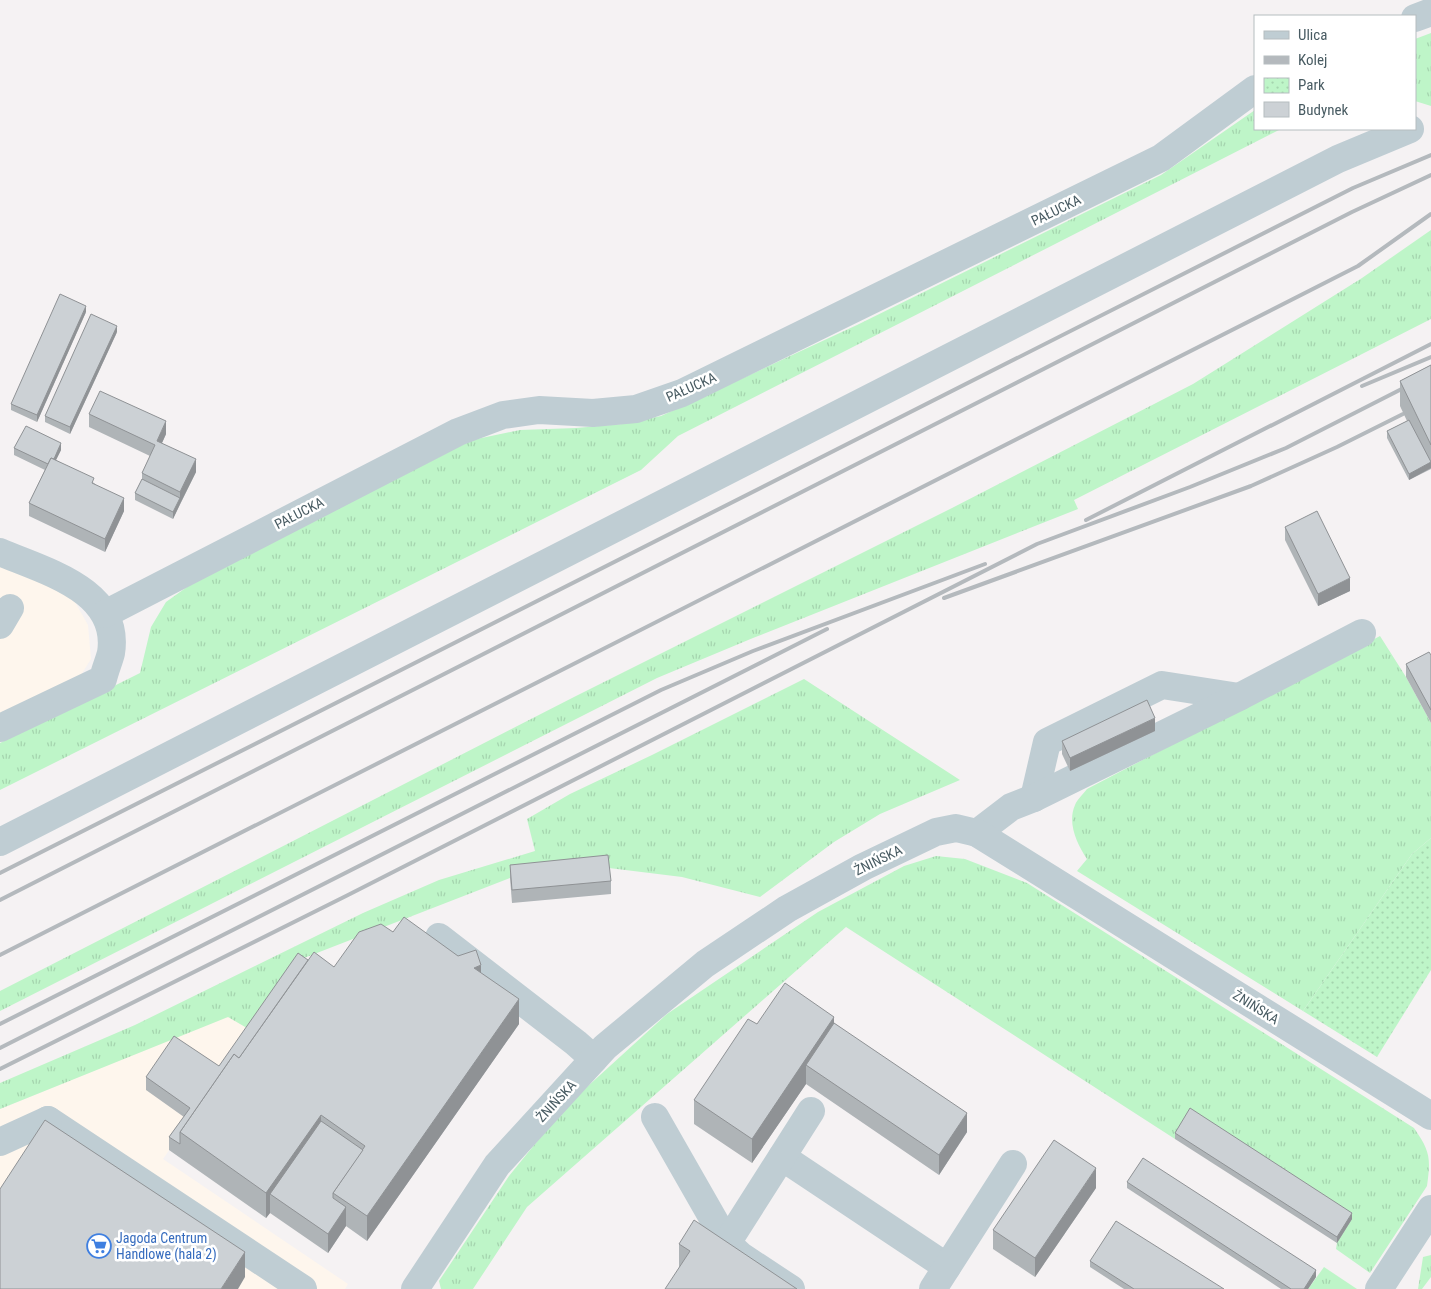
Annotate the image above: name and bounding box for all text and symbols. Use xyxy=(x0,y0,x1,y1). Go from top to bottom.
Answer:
legend xyxy=(1254,15,1416,130)
text: Ulica xyxy=(1298,26,1327,44)
text: Kolej xyxy=(1298,51,1327,69)
text: Park xyxy=(1298,76,1325,94)
text: Budynek xyxy=(1298,101,1348,119)
street label: PAŁUCKA xyxy=(1029,191,1083,229)
street label: PAŁUCKA xyxy=(664,369,718,405)
street label: PAŁUCKA xyxy=(272,494,326,532)
street label: ŻNIŃSKA xyxy=(851,841,904,878)
street label: ŻNIŃSKA xyxy=(1230,986,1282,1027)
street label: ŻNIŃSKA xyxy=(532,1076,579,1125)
place label: Jagoda Centrum Handlowe (hala 2) xyxy=(116,1230,217,1263)
supermarket icon: Jagoda Centrum Handlowe (hala 2) xyxy=(86,1233,112,1259)

